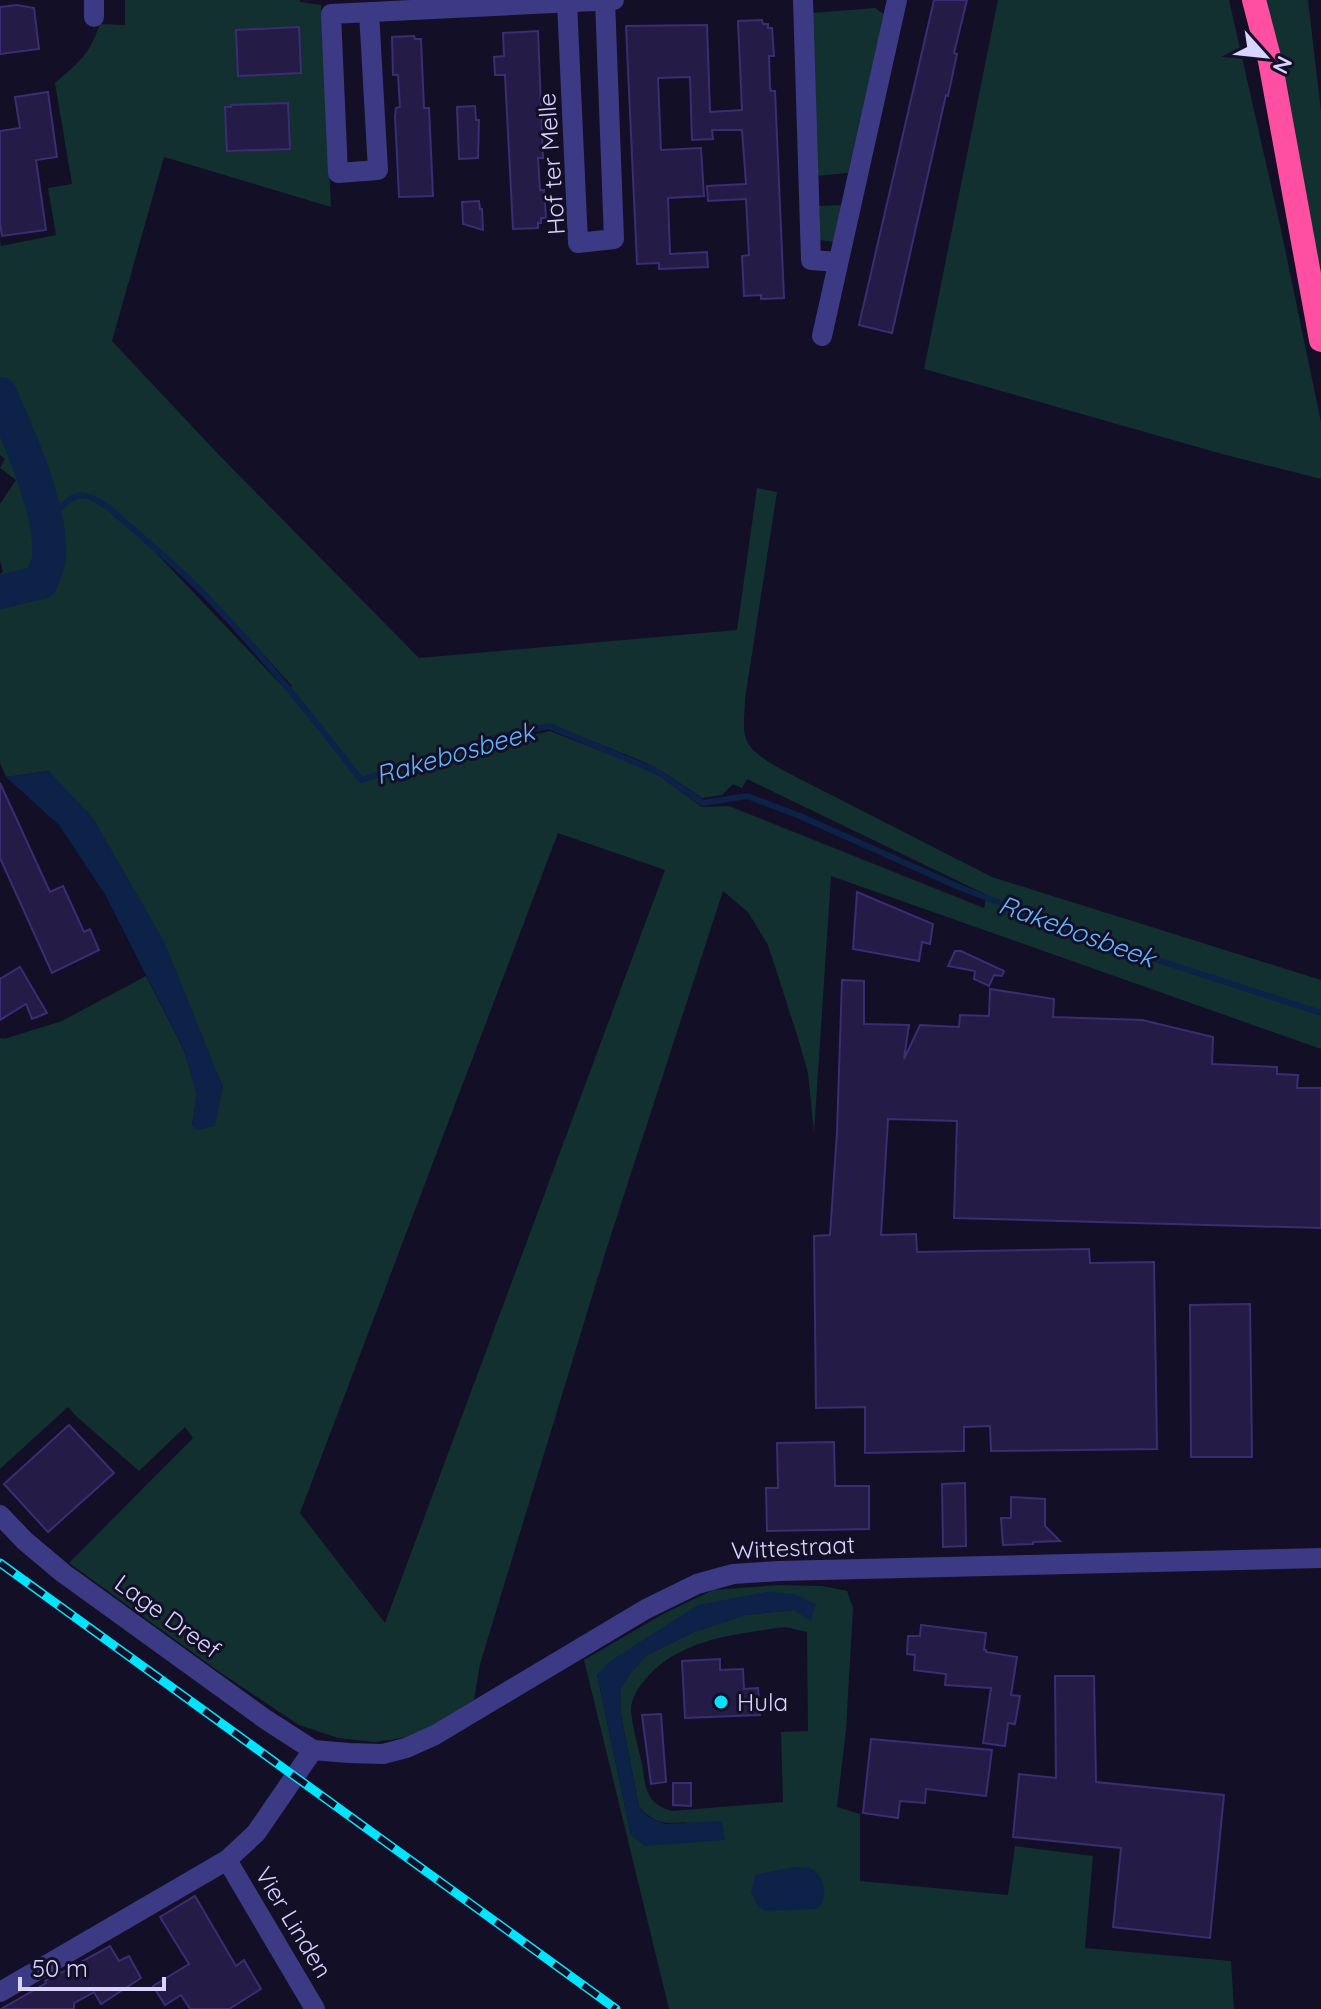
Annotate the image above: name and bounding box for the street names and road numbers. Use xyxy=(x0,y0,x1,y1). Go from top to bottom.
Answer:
street label: Hof ter Melle xyxy=(531,92,571,236)
street label: Wittestraat xyxy=(730,1529,856,1565)
street label: Lage Dreef xyxy=(109,1568,227,1665)
street label: Vier Linden xyxy=(249,1861,339,1983)

